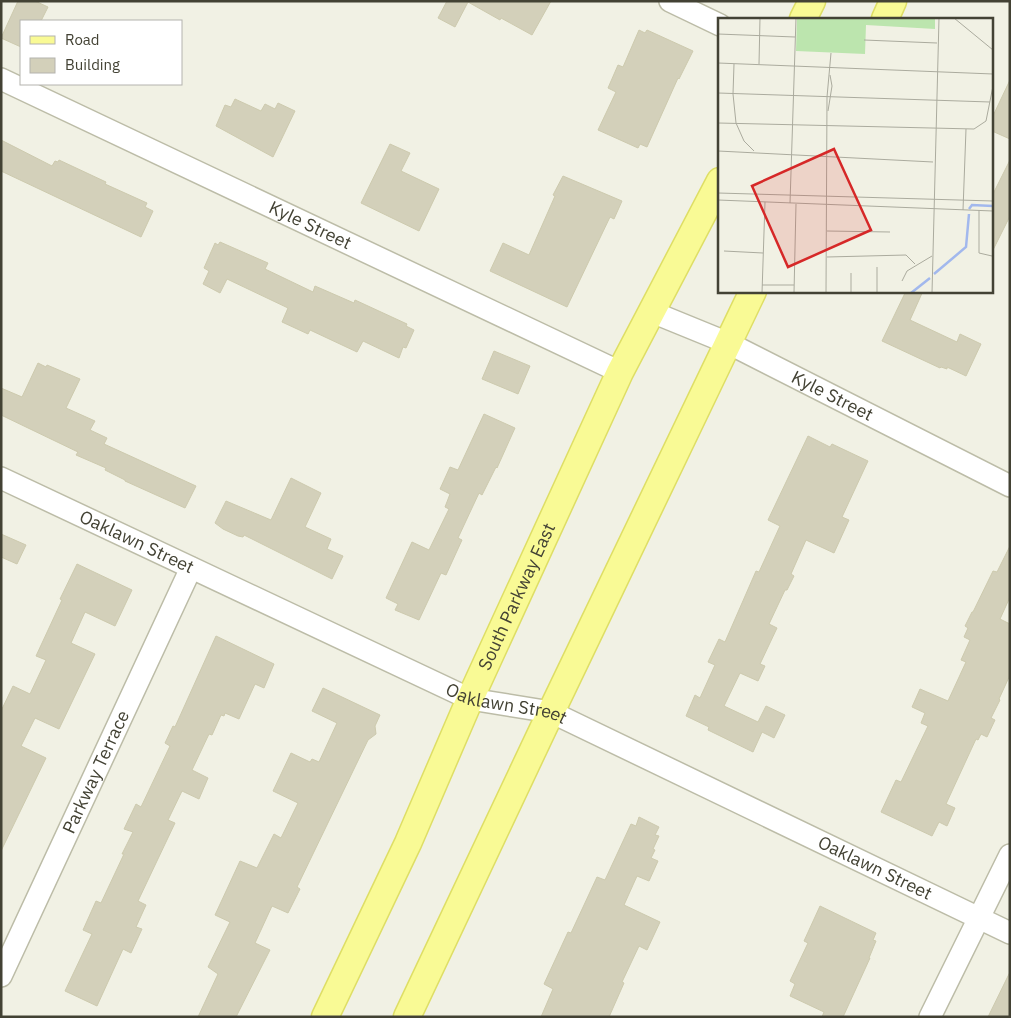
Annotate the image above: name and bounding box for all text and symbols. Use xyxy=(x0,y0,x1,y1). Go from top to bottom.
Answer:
inset map xyxy=(718,18,994,292)
legend xyxy=(20,20,182,85)
text: Road xyxy=(65,30,100,49)
text: Building xyxy=(65,55,120,74)
street label: Kyle Street xyxy=(265,195,355,254)
street label: Kyle Street xyxy=(788,365,877,426)
street label: Oaklawn Street xyxy=(76,505,198,578)
street label: South Parkway East xyxy=(473,519,560,674)
street label: Oaklawn Street xyxy=(442,677,571,729)
street label: Parkway Terrace xyxy=(57,706,134,837)
street label: Oaklawn Street xyxy=(814,830,936,905)

